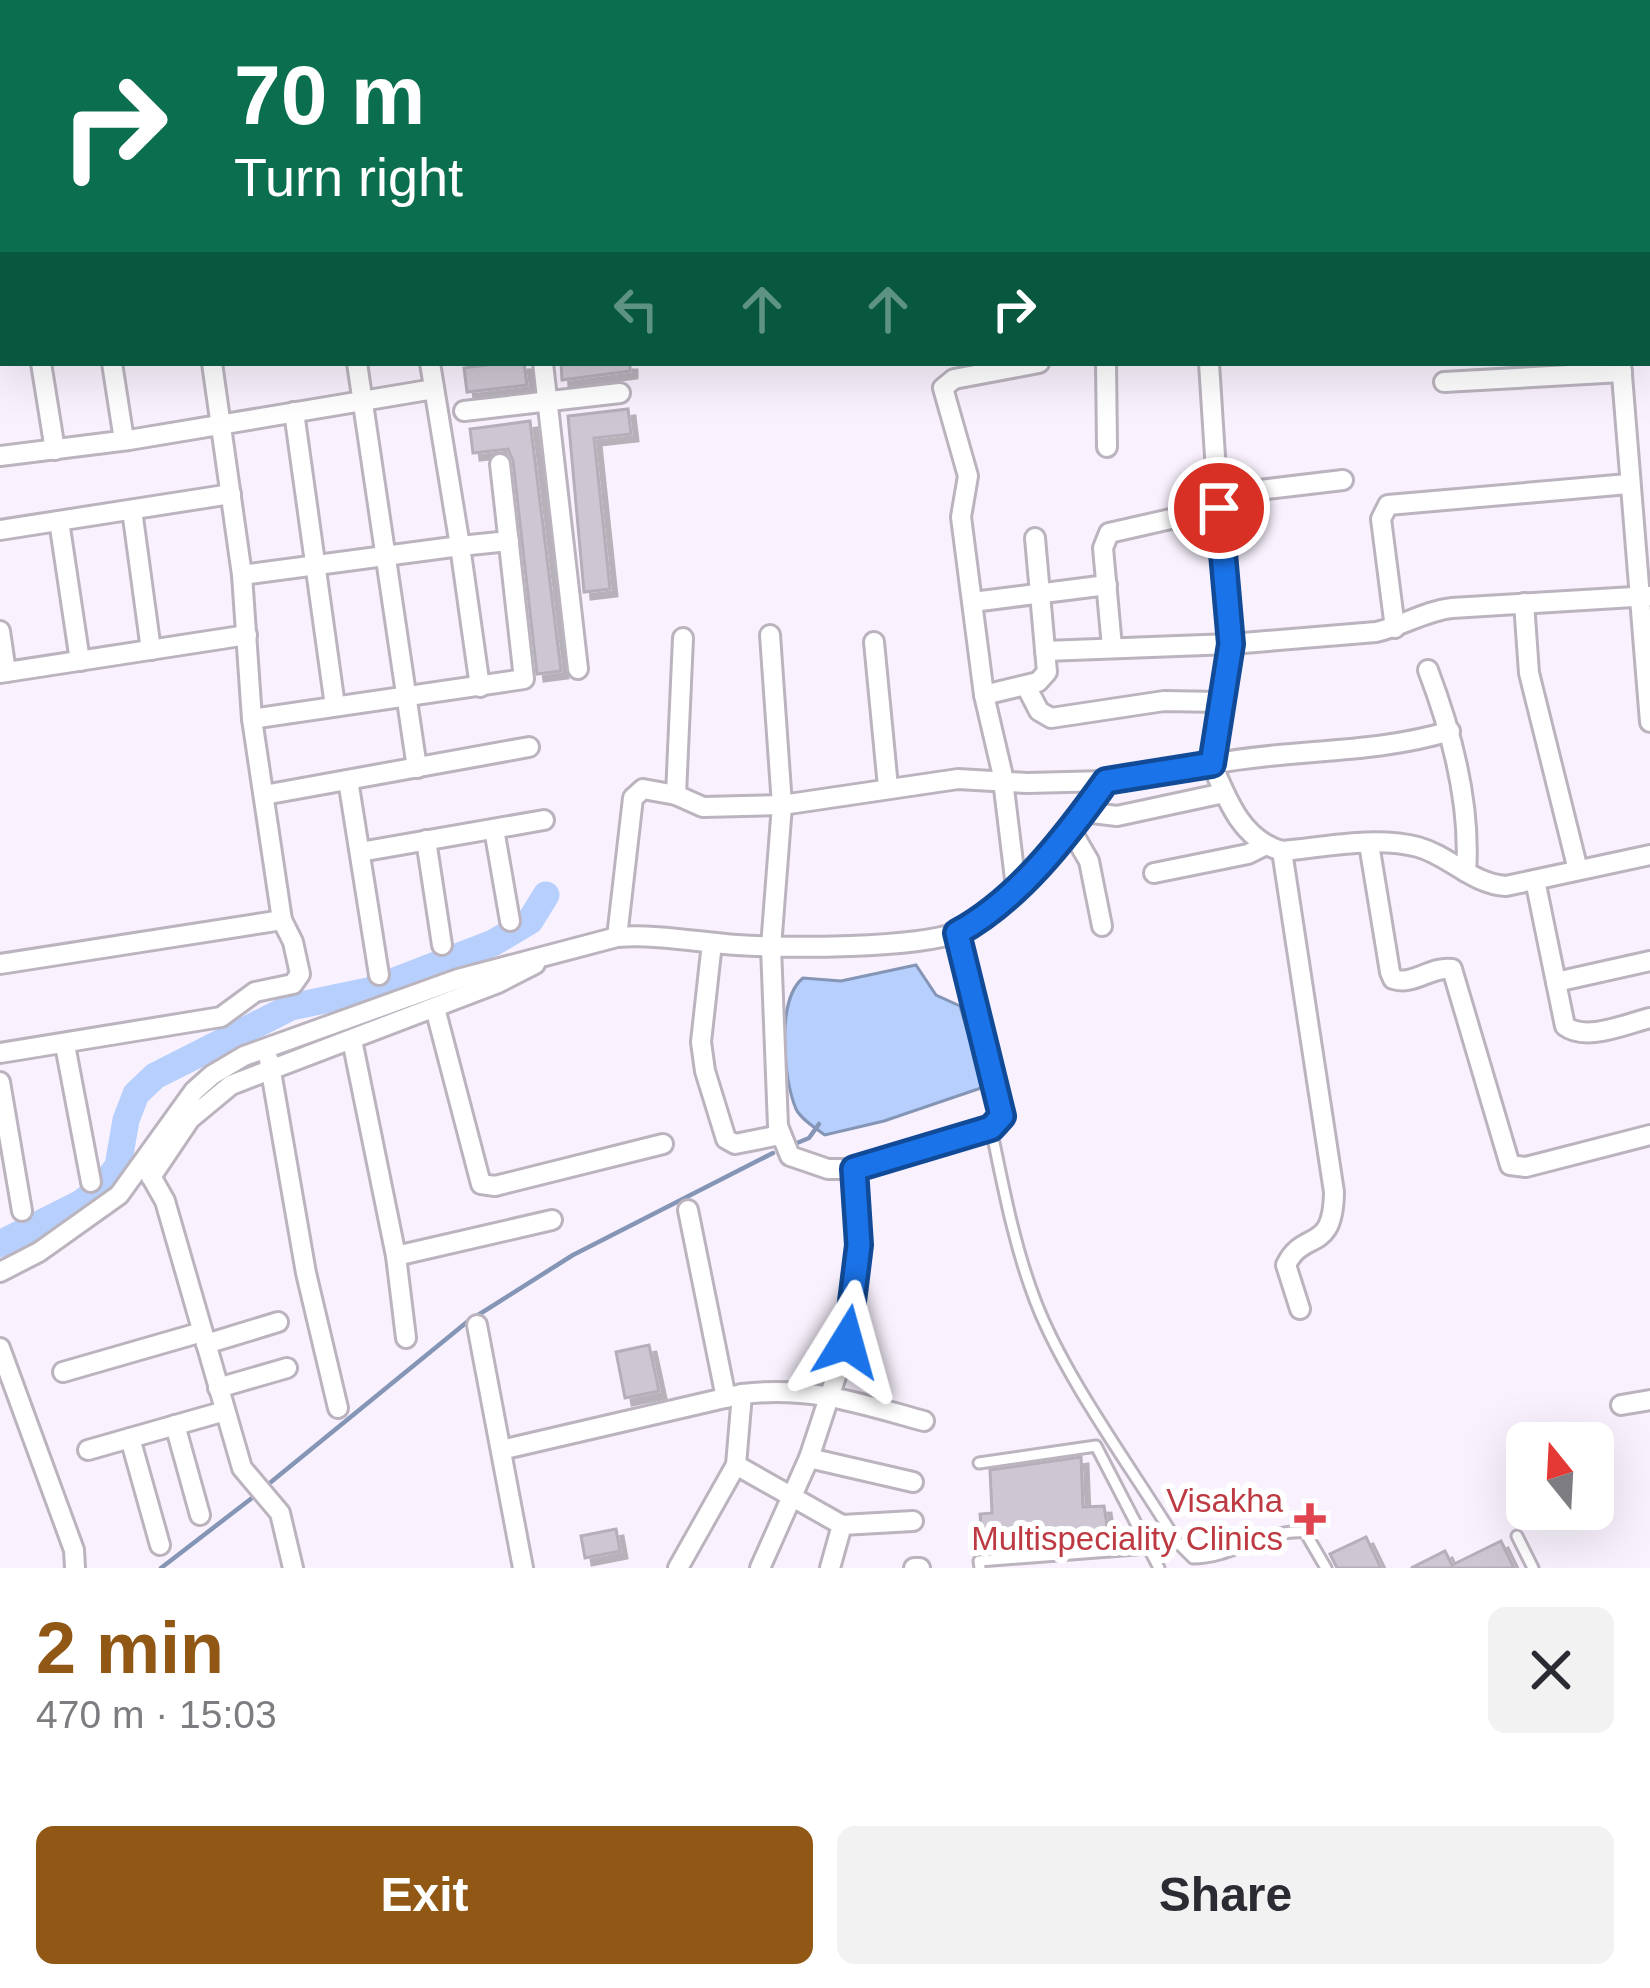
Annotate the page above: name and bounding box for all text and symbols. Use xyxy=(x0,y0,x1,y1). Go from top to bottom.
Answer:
icon: right xyxy=(36,48,192,204)
text: 70 m xyxy=(234,48,425,142)
text: Turn right xyxy=(234,147,463,207)
icon: left xyxy=(603,276,669,342)
icon: ahead xyxy=(729,276,795,342)
icon: ahead xyxy=(855,276,921,342)
icon: right xyxy=(981,276,1047,342)
pin xyxy=(1168,457,1270,559)
icon: arrive xyxy=(1186,475,1252,541)
position arrow xyxy=(784,1279,910,1405)
north arrow xyxy=(1506,1422,1614,1530)
map controls xyxy=(1506,1422,1614,1530)
place label: Visakha Multispeciality Clinics xyxy=(971,1482,1284,1557)
marker: Visakha Multispeciality Clinics xyxy=(1294,1503,1326,1535)
button: close xyxy=(1488,1607,1614,1733)
text: 2 min xyxy=(36,1608,224,1688)
text: 470 m · 15:03 xyxy=(36,1693,277,1736)
button: Exit xyxy=(36,1826,813,1964)
button: Share xyxy=(837,1826,1614,1964)

